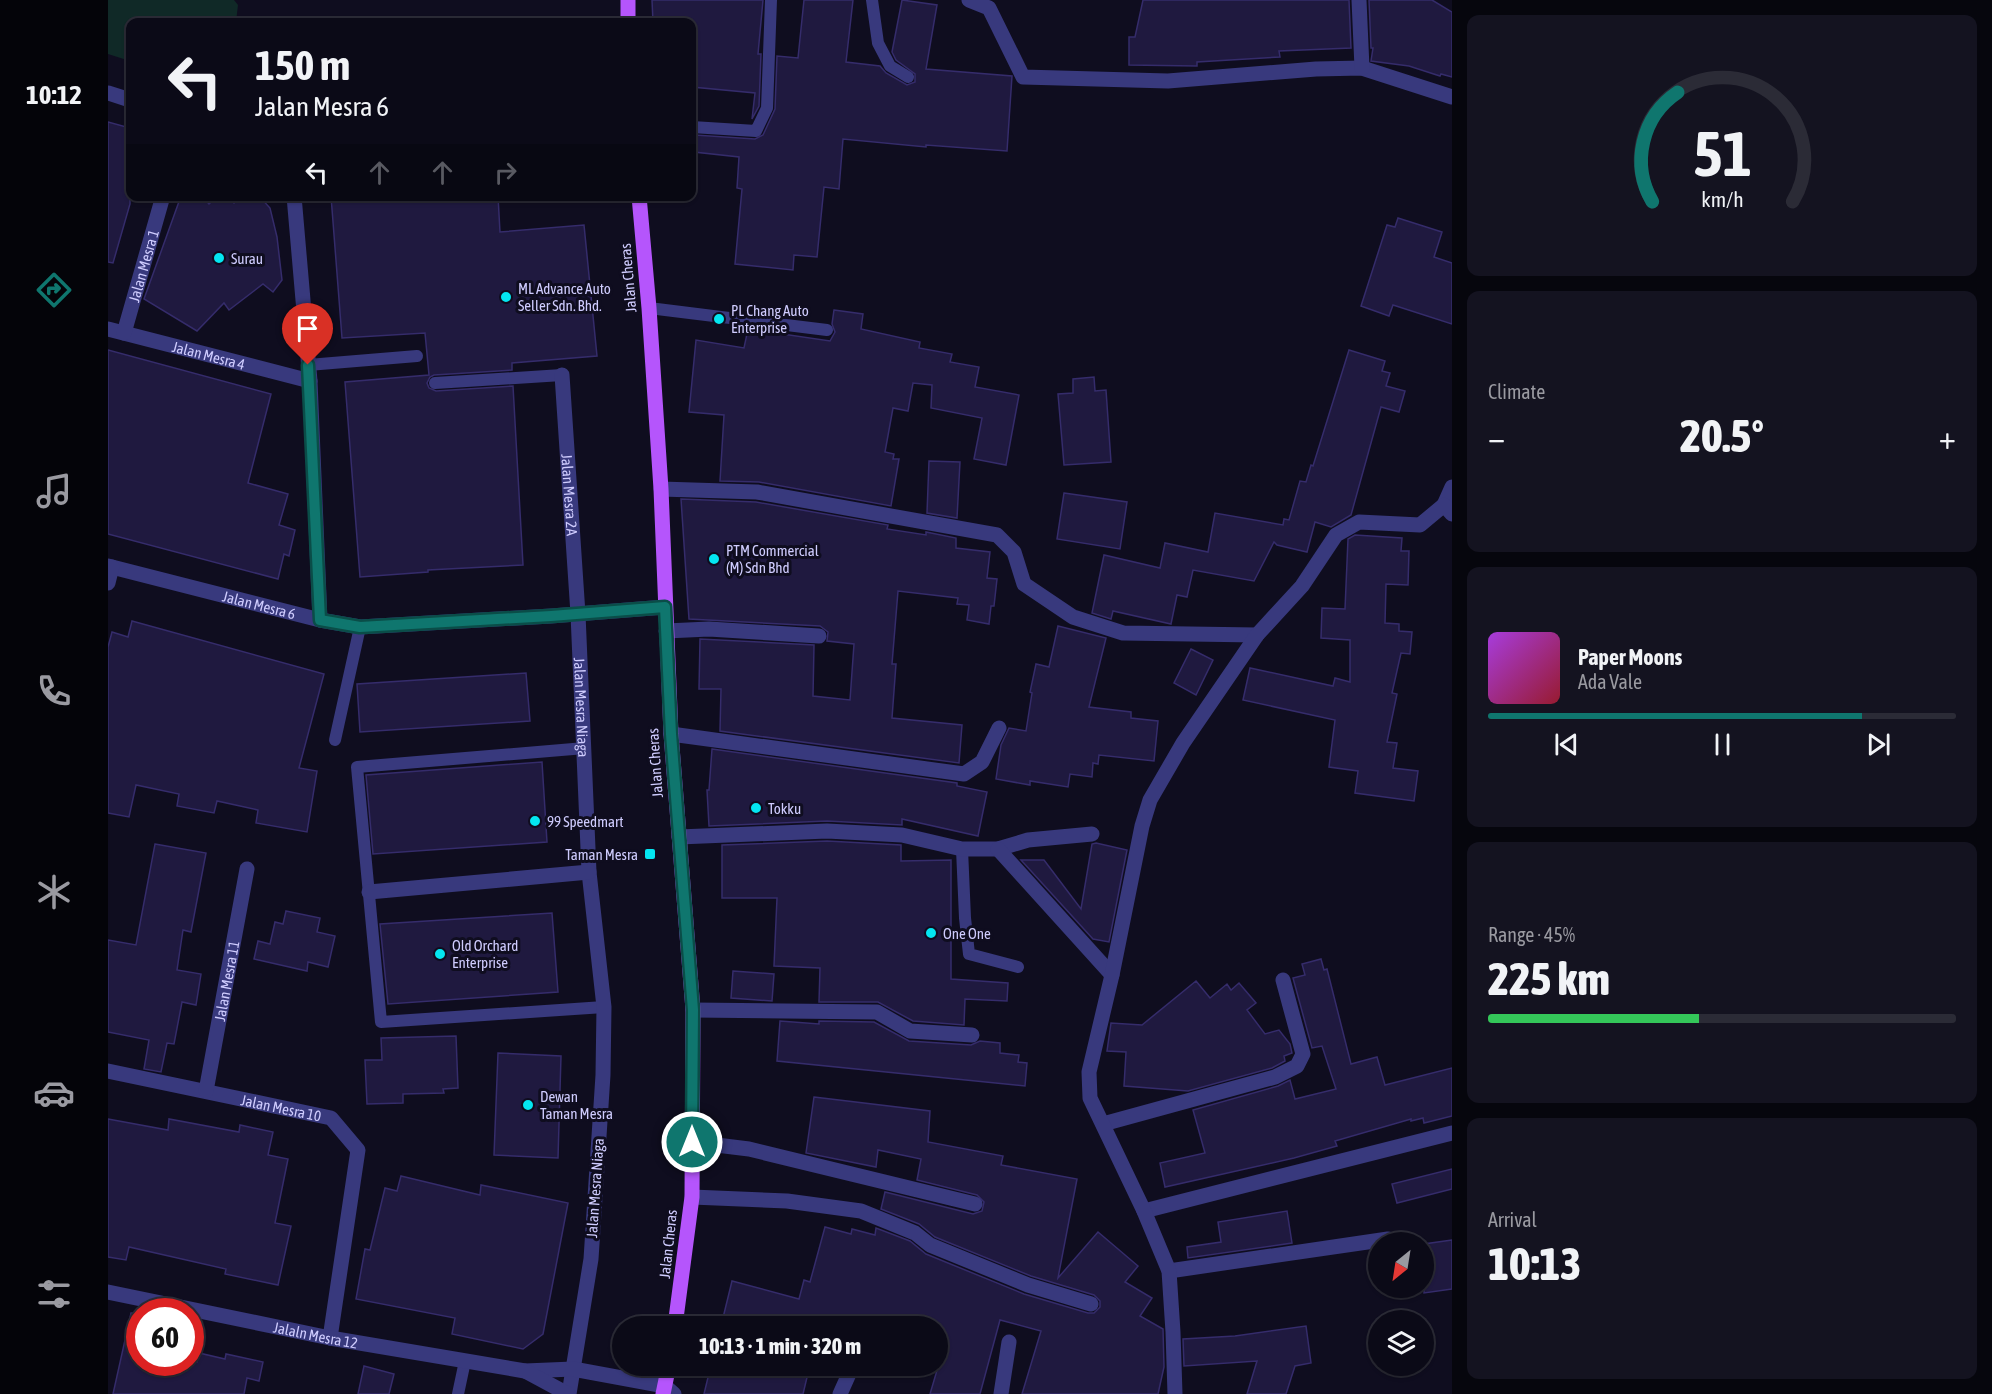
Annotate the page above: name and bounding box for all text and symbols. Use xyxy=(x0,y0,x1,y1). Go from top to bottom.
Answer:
text: 150 m xyxy=(255,41,350,89)
icon: left xyxy=(156,42,234,120)
text: 10:12 xyxy=(26,79,82,110)
text: Jalan Mesra 6 xyxy=(255,91,389,122)
text: 51 xyxy=(1693,119,1751,190)
icon: left xyxy=(300,156,333,189)
icon: ahead xyxy=(363,156,396,189)
icon: ahead xyxy=(426,156,459,189)
icon: right xyxy=(489,156,522,189)
text: km/h xyxy=(1701,188,1743,213)
street label: Jalan Mesra 1 xyxy=(125,228,162,304)
street label: Jalan Cheras xyxy=(617,243,639,313)
place label: Surau xyxy=(231,250,263,267)
marker: Surau xyxy=(212,251,226,265)
icon: directions xyxy=(33,269,75,311)
place label: ML Advance Auto Seller Sdn. Bhd. xyxy=(518,280,611,314)
marker: ML Advance Auto Seller Sdn. Bhd. xyxy=(499,290,513,304)
place label: PL Chang Auto Enterprise xyxy=(731,302,809,336)
pin xyxy=(282,303,333,365)
icon: arrive xyxy=(291,312,324,345)
marker: PL Chang Auto Enterprise xyxy=(712,312,726,326)
street label: Jalan Mesra 4 xyxy=(171,337,247,372)
text: Climate xyxy=(1488,380,1545,403)
text: 20.5° xyxy=(1680,410,1764,462)
text: − xyxy=(1488,418,1505,456)
text: + xyxy=(1939,418,1956,456)
street label: Jalan Mesra 2A xyxy=(559,453,581,537)
icon: music xyxy=(33,470,75,512)
place label: PTM Commercial (M) Sdn Bhd xyxy=(726,542,819,576)
marker: PTM Commercial (M) Sdn Bhd xyxy=(707,552,721,566)
street label: Jalan Mesra 6 xyxy=(221,587,297,622)
text: Paper Moons xyxy=(1578,644,1682,670)
street label: Jalan Mesra Niaga xyxy=(571,657,593,758)
icon: phone xyxy=(33,670,75,712)
text: Ada Vale xyxy=(1578,670,1642,693)
street label: Jalan Cheras xyxy=(644,728,666,798)
icon: previous xyxy=(1550,728,1583,761)
icon: pause xyxy=(1706,728,1739,761)
icon: next xyxy=(1862,728,1895,761)
place label: Tokku xyxy=(768,800,801,817)
marker: Tokku xyxy=(749,801,763,815)
place label: 99 Speedmart xyxy=(547,813,624,830)
marker: 99 Speedmart xyxy=(528,814,542,828)
place label: Taman Mesra xyxy=(565,846,638,863)
marker: Taman Mesra xyxy=(643,847,657,861)
icon: climate xyxy=(33,871,75,913)
text: Range · 45% xyxy=(1488,923,1575,946)
place label: One One xyxy=(943,925,991,942)
marker: One One xyxy=(924,926,938,940)
place label: Old Orchard Enterprise xyxy=(452,937,518,971)
street label: Jalan Mesra 11 xyxy=(211,939,242,1023)
marker: Old Orchard Enterprise xyxy=(433,947,447,961)
text: 225 km xyxy=(1488,953,1610,1005)
icon: car xyxy=(33,1072,75,1114)
place label: Dewan Taman Mesra xyxy=(540,1088,613,1122)
street label: Jalan Mesra 10 xyxy=(240,1091,323,1124)
marker: Dewan Taman Mesra xyxy=(521,1098,535,1112)
position arrow xyxy=(660,1110,724,1174)
street label: Jalan Mesra Niaga xyxy=(583,1138,607,1238)
text: Arrival xyxy=(1488,1208,1537,1231)
street label: Jalan Cheras xyxy=(656,1209,680,1279)
north arrow xyxy=(1368,1232,1434,1298)
map controls xyxy=(1368,1232,1434,1376)
text: 10:13 xyxy=(1488,1238,1582,1290)
icon: filters xyxy=(33,1273,75,1315)
speed limit sign: 60 xyxy=(126,1298,204,1376)
button: layers xyxy=(1368,1310,1434,1376)
street label: Jalaln Mesra 12 xyxy=(272,1318,359,1351)
text: 10:13 · 1 min · 320 m xyxy=(699,1333,861,1359)

